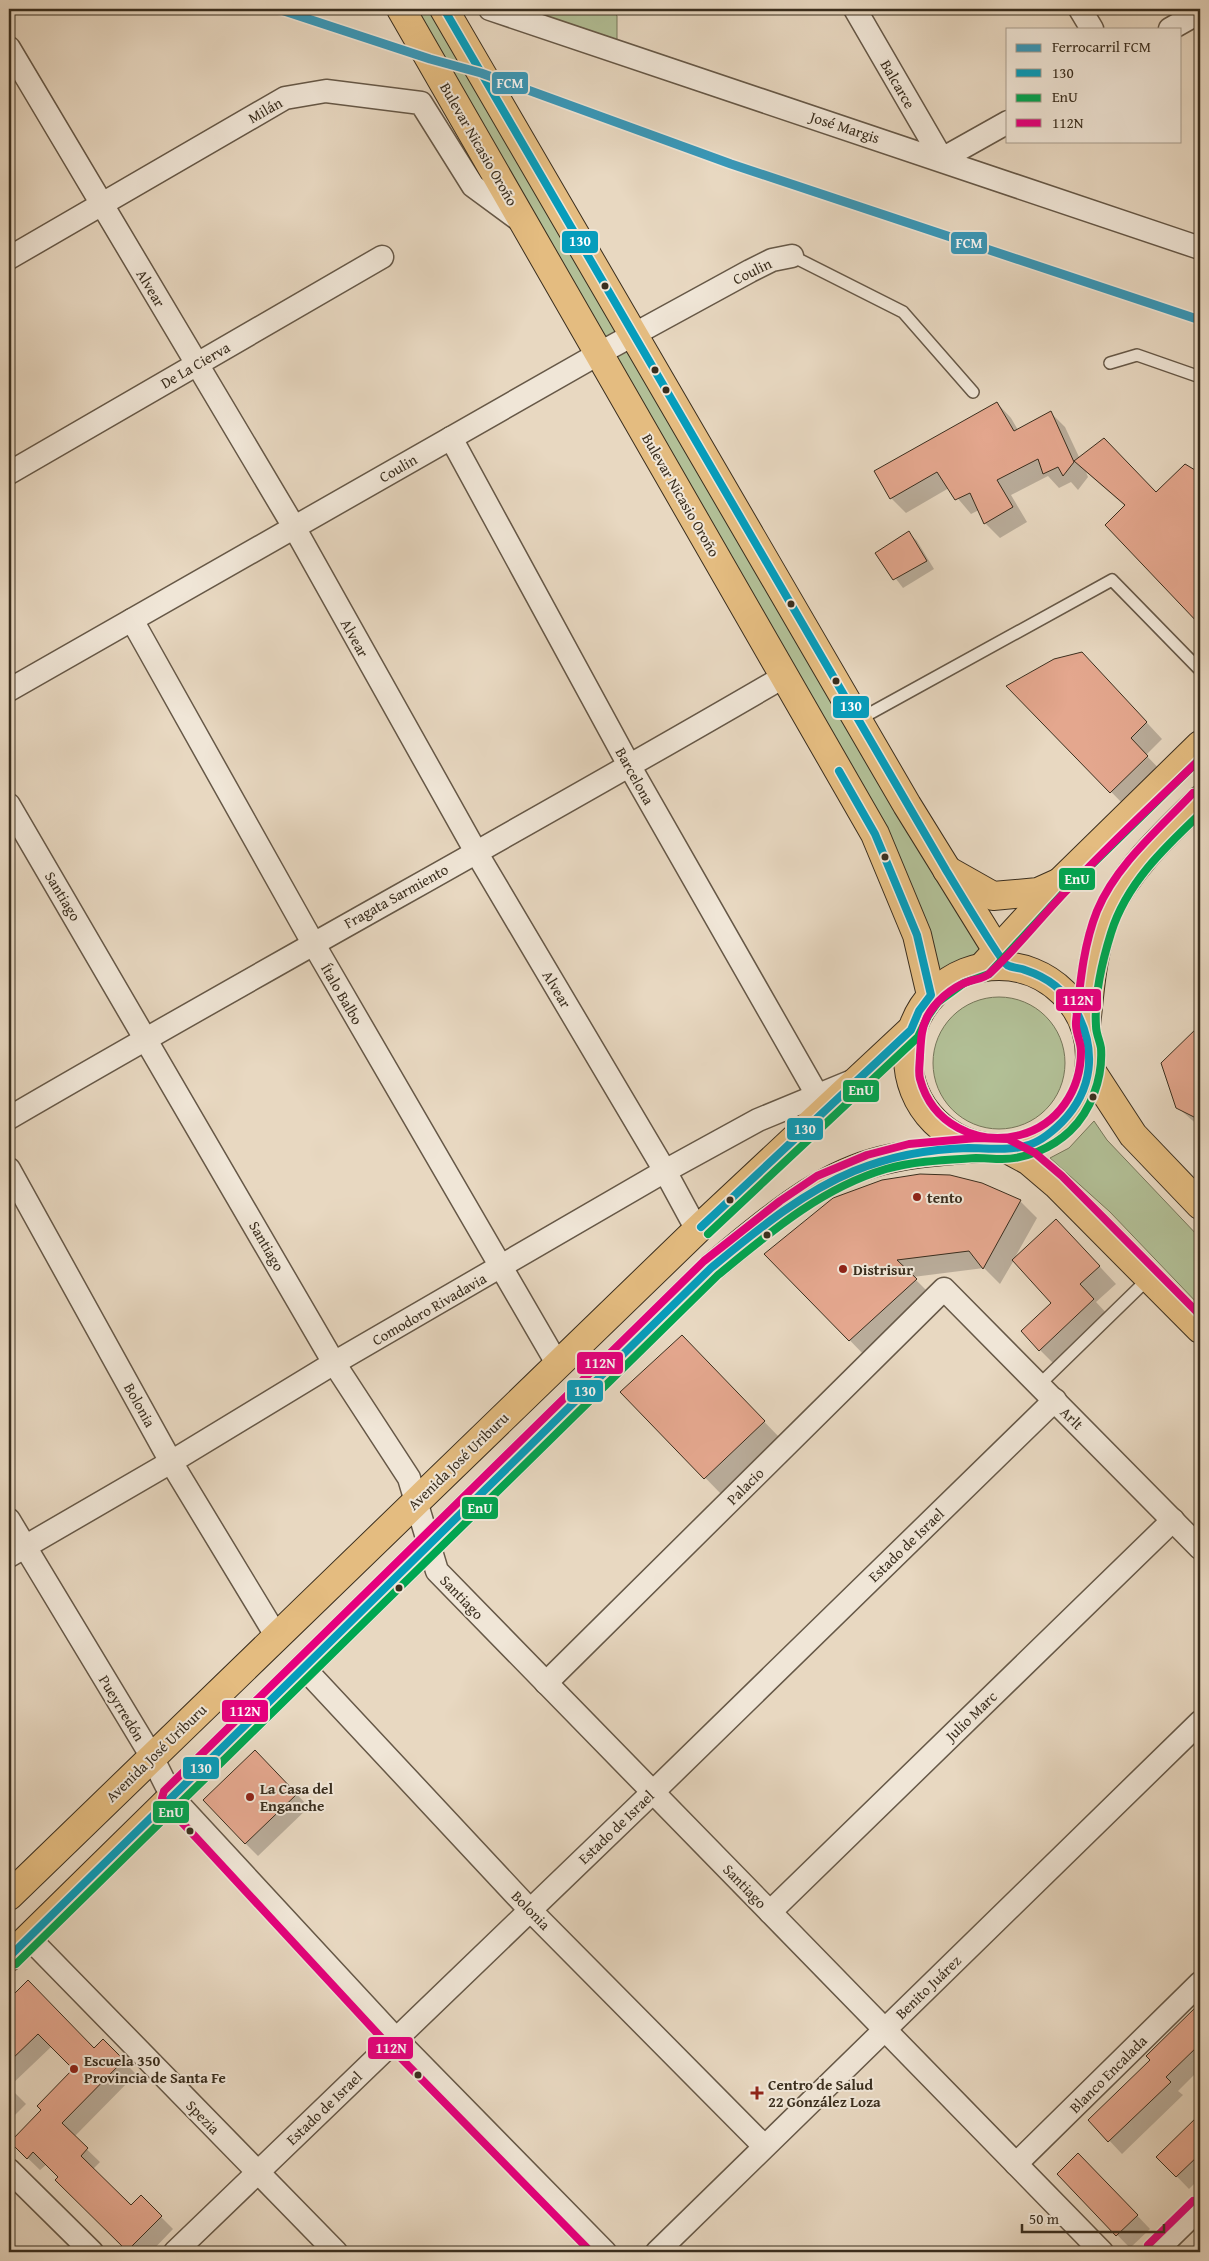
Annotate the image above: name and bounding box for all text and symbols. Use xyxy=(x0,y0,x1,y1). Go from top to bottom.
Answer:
legend xyxy=(1006,28,1182,142)
text: Ferrocarril FCM xyxy=(1052,36,1151,57)
street label: Balcarce xyxy=(876,56,920,112)
text: 130 xyxy=(1052,62,1074,83)
line badge: FCM xyxy=(491,71,529,95)
text: FCM xyxy=(496,73,524,93)
street label: Bulevar Nicasio Oroño xyxy=(435,78,523,210)
text: EnU xyxy=(1052,86,1078,107)
street label: Milán xyxy=(244,92,286,128)
street label: José Margis xyxy=(806,105,882,148)
text: 112N xyxy=(1052,112,1084,133)
line badge: 130 xyxy=(561,230,599,254)
text: 130 xyxy=(569,231,591,251)
line badge: FCM xyxy=(950,231,988,255)
text: FCM xyxy=(955,233,983,253)
street label: Coulin xyxy=(729,252,775,289)
street label: Alvear xyxy=(132,265,170,311)
unlabelled marker xyxy=(600,281,610,291)
street label: De La Cierva xyxy=(156,337,234,393)
unlabelled marker xyxy=(650,365,660,375)
unlabelled marker xyxy=(661,385,671,395)
street label: Bulevar Nicasio Oroño xyxy=(637,429,725,561)
street label: Coulin xyxy=(375,448,421,487)
unlabelled marker xyxy=(786,599,796,609)
street label: Alvear xyxy=(336,615,374,661)
unlabelled marker xyxy=(831,676,841,686)
line badge: 130 xyxy=(832,695,870,719)
text: 130 xyxy=(840,696,862,716)
street label: Barcelona xyxy=(611,744,659,808)
unlabelled marker xyxy=(880,852,890,862)
street label: Fragata Sarmiento xyxy=(340,858,452,933)
street label: Santiago xyxy=(40,867,86,925)
line badge: EnU xyxy=(1058,867,1096,891)
text: EnU xyxy=(1064,869,1090,889)
street label: Ítalo Balbo xyxy=(316,960,368,1029)
street label: Alvear xyxy=(538,966,576,1012)
line badge: 112N xyxy=(1055,988,1102,1012)
text: 112N xyxy=(1062,990,1094,1010)
line badge: EnU xyxy=(842,1079,880,1103)
text: EnU xyxy=(848,1080,874,1100)
unlabelled marker xyxy=(1088,1092,1098,1102)
line badge: 130 xyxy=(786,1117,824,1141)
text: 130 xyxy=(794,1119,816,1139)
place label: tento xyxy=(927,1187,963,1208)
marker: tento xyxy=(911,1191,923,1203)
unlabelled marker xyxy=(725,1195,735,1205)
street label: Santiago xyxy=(244,1217,290,1275)
unlabelled marker xyxy=(762,1230,772,1240)
place label: Distrisur xyxy=(853,1259,913,1280)
marker: Distrisur xyxy=(837,1263,849,1275)
street label: Comodoro Rivadavia xyxy=(368,1268,490,1350)
line badge: 112N xyxy=(576,1351,624,1375)
text: 112N xyxy=(584,1353,616,1373)
street label: Bolonia xyxy=(119,1379,161,1431)
line badge: 130 xyxy=(566,1379,604,1403)
text: 130 xyxy=(574,1381,596,1401)
street label: Arlt xyxy=(1056,1402,1089,1435)
street label: Avenida José Uriburu xyxy=(403,1407,514,1515)
street label: Palacio xyxy=(722,1462,769,1509)
line badge: EnU xyxy=(461,1496,499,1520)
text: EnU xyxy=(467,1498,493,1518)
street label: Estado de Israel xyxy=(863,1503,949,1587)
street label: Santiago xyxy=(435,1570,489,1624)
unlabelled marker xyxy=(394,1583,404,1593)
street label: Pueyrredón xyxy=(94,1671,150,1746)
street label: Julio Marc xyxy=(939,1686,1002,1747)
street label: Avenida José Uriburu xyxy=(101,1699,212,1807)
line badge: 112N xyxy=(221,1699,269,1723)
text: 112N xyxy=(229,1701,261,1721)
line badge: 130 xyxy=(182,1756,220,1780)
text: 130 xyxy=(190,1758,212,1778)
place label: La Casa del Enganche xyxy=(260,1778,333,1816)
street label: Estado de Israel xyxy=(573,1785,659,1869)
marker: La Casa del Enganche xyxy=(244,1791,256,1803)
line badge: EnU xyxy=(152,1800,190,1824)
text: EnU xyxy=(158,1802,184,1822)
unlabelled marker xyxy=(185,1826,195,1836)
street label: Santiago xyxy=(718,1859,772,1913)
street label: Bolonia xyxy=(507,1886,555,1934)
street label: Benito Juárez xyxy=(891,1950,966,2024)
street label: Blanco Encalada xyxy=(1065,2031,1151,2117)
line badge: 112N xyxy=(367,2036,414,2060)
text: 112N xyxy=(375,2038,407,2058)
place label: Escuela 350 Provincia de Santa Fe xyxy=(84,2050,226,2088)
marker: Escuela 350 Provincia de Santa Fe xyxy=(68,2063,80,2075)
street label: Estado de Israel xyxy=(281,2066,367,2150)
unlabelled marker xyxy=(413,2070,423,2080)
place label: Centro de Salud 22 González Loza xyxy=(768,2074,881,2112)
marker: Centro de Salud 22 González Loza xyxy=(750,2086,764,2100)
street label: Spezia xyxy=(181,2095,225,2139)
scale bar xyxy=(1022,2201,1164,2233)
text: 50 m xyxy=(1029,2208,1060,2229)

